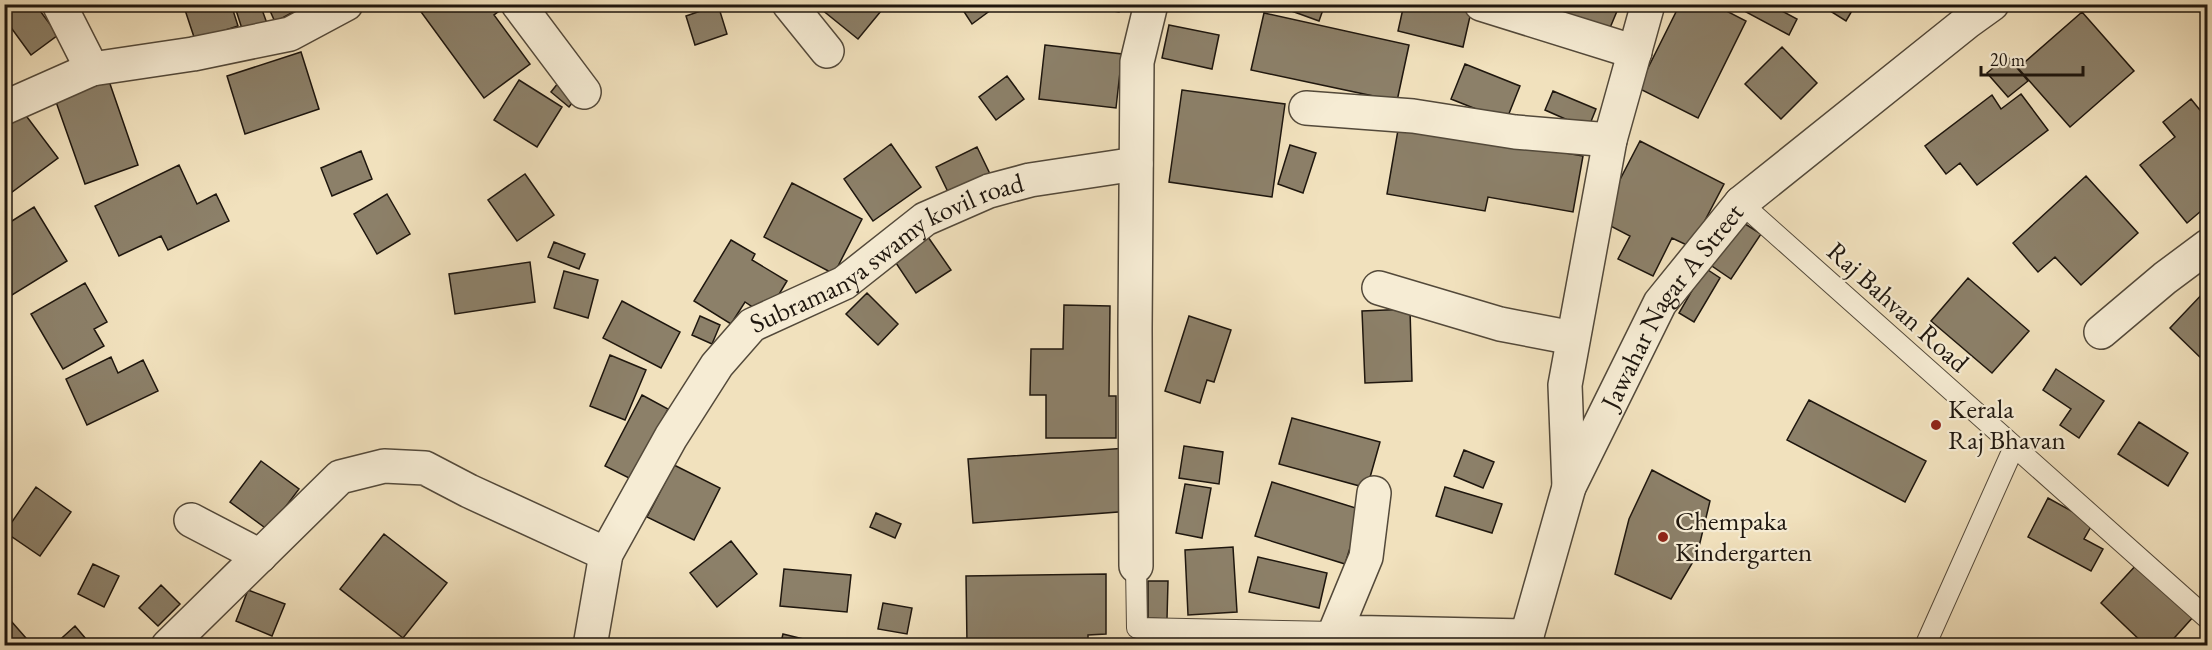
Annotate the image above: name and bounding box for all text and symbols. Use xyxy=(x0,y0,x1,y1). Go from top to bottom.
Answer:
scale bar xyxy=(1981,39,2083,77)
text: 20 m xyxy=(1990,48,2025,71)
street label: Subramanya swamy kovil road xyxy=(744,164,1028,341)
street label: Jawahar Nagar A Street xyxy=(1591,195,1751,417)
street label: Raj Bahvan Road xyxy=(1820,234,1977,380)
place label: Kerala Raj Bhavan xyxy=(1948,391,2066,457)
marker: Kerala Raj Bhavan xyxy=(1929,418,1943,432)
place label: Chempaka Kindergarten xyxy=(1675,503,1812,569)
marker: Chempaka Kindergarten xyxy=(1656,530,1670,544)

